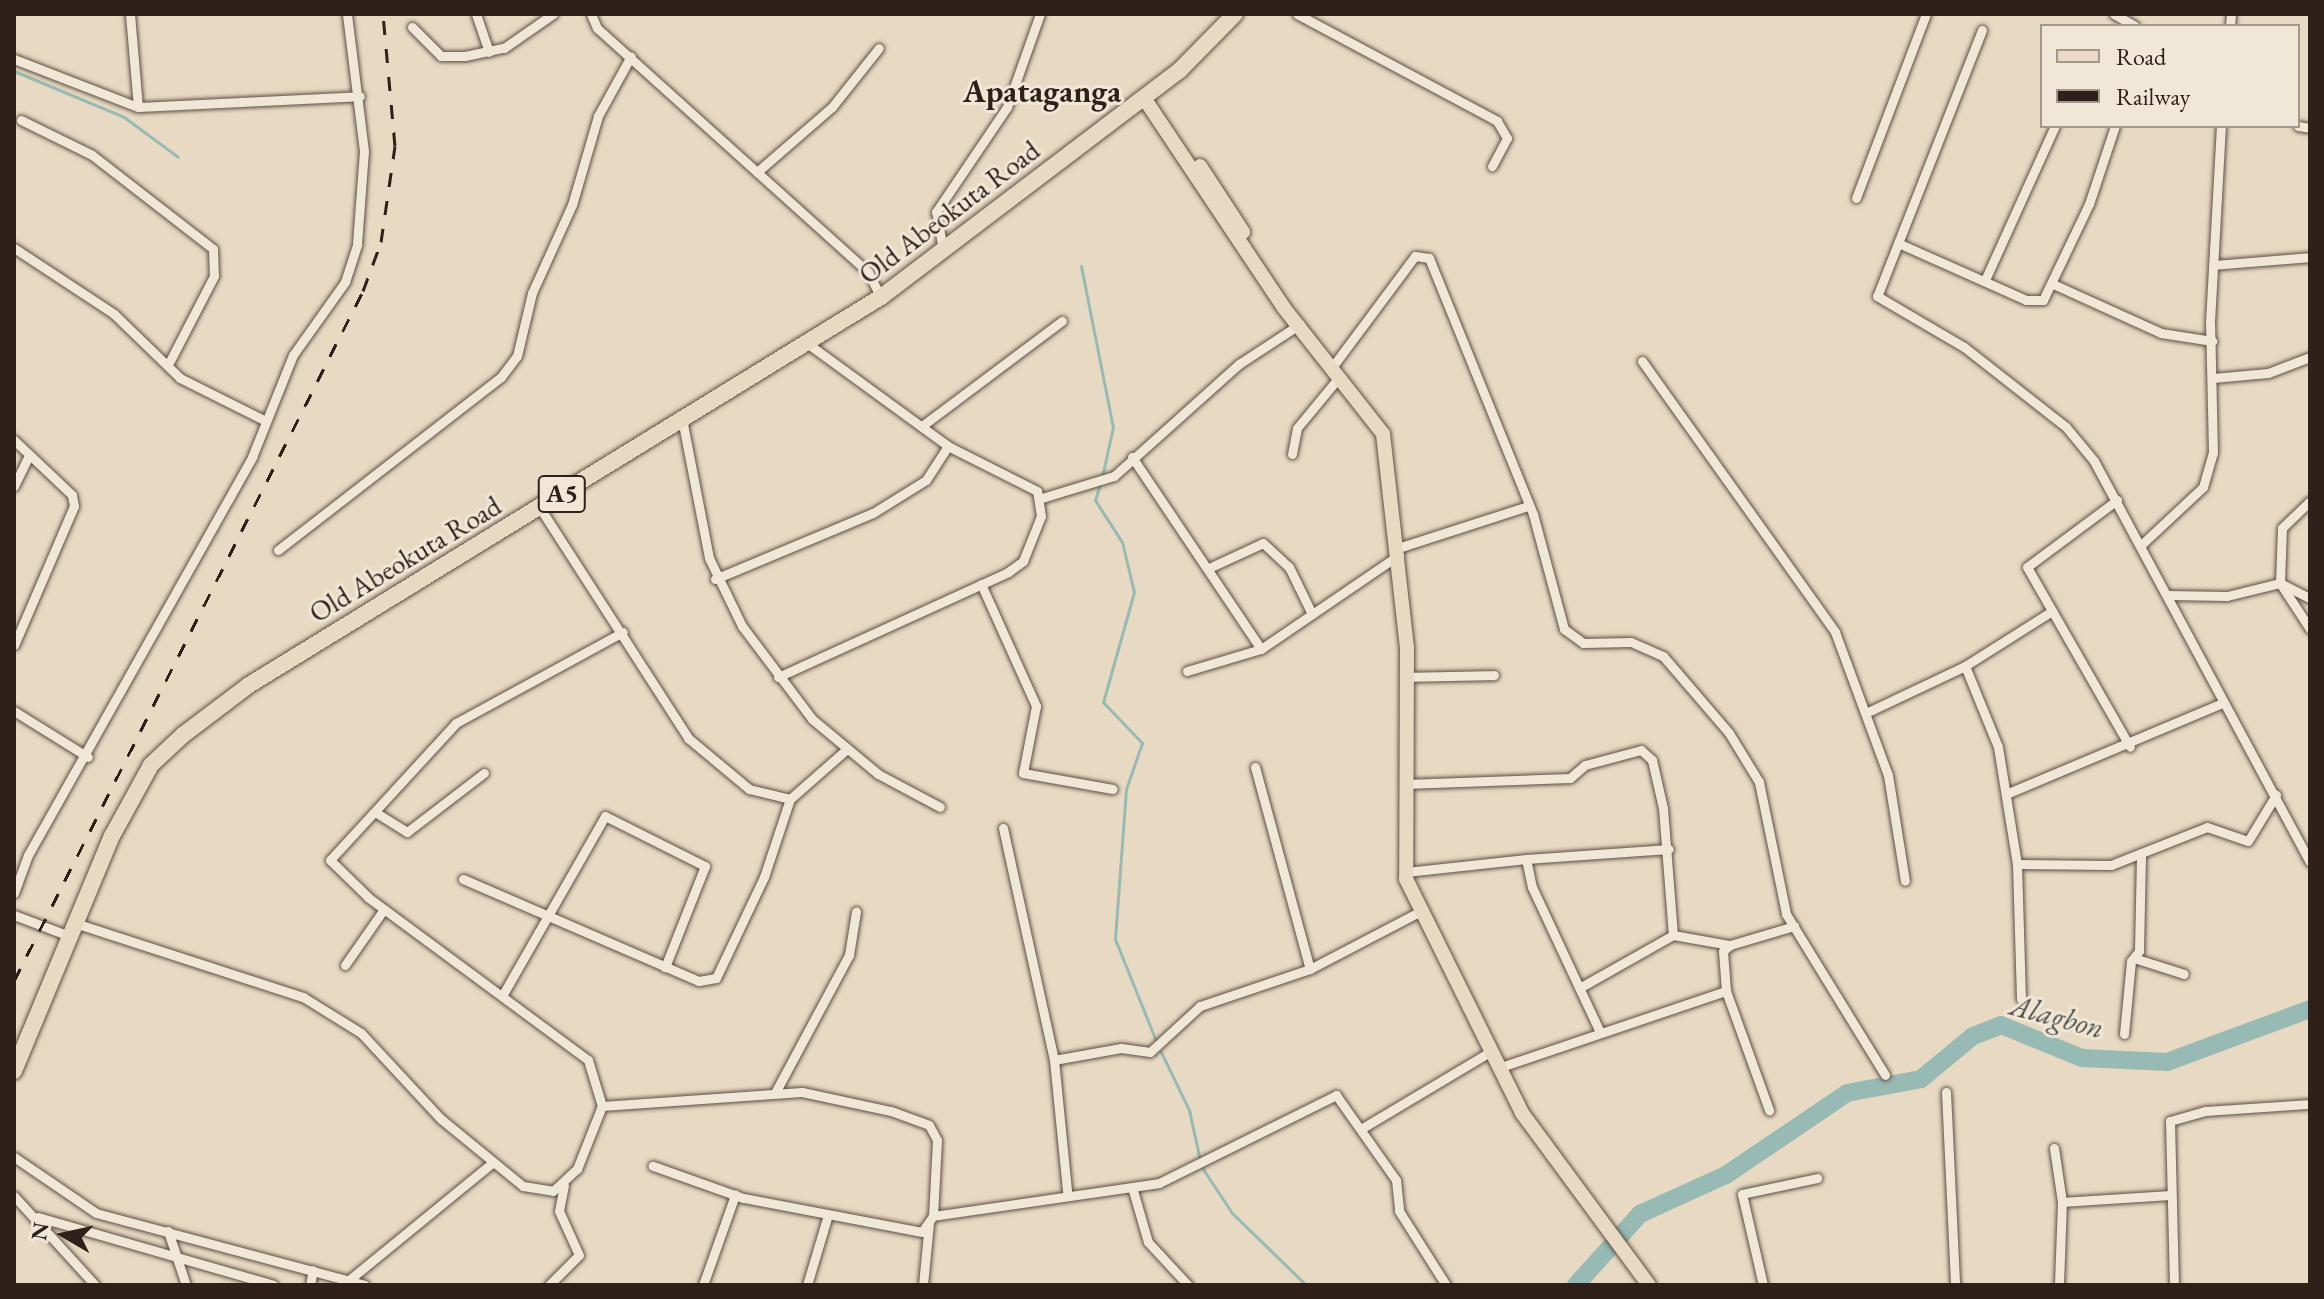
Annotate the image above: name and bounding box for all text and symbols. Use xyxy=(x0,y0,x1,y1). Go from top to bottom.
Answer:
legend xyxy=(2040,24,2300,128)
text: Road xyxy=(2116,41,2166,72)
district label: Apataganga xyxy=(963,72,1121,110)
text: Railway xyxy=(2116,81,2190,112)
street label: Old Abeokuta Road xyxy=(852,133,1046,291)
road number: A5 xyxy=(536,472,588,516)
street label: Old Abeokuta Road xyxy=(303,489,507,629)
water label: Alagbon xyxy=(2006,987,2108,1047)
north arrow xyxy=(24,1195,104,1275)
text: N xyxy=(24,1220,56,1242)

